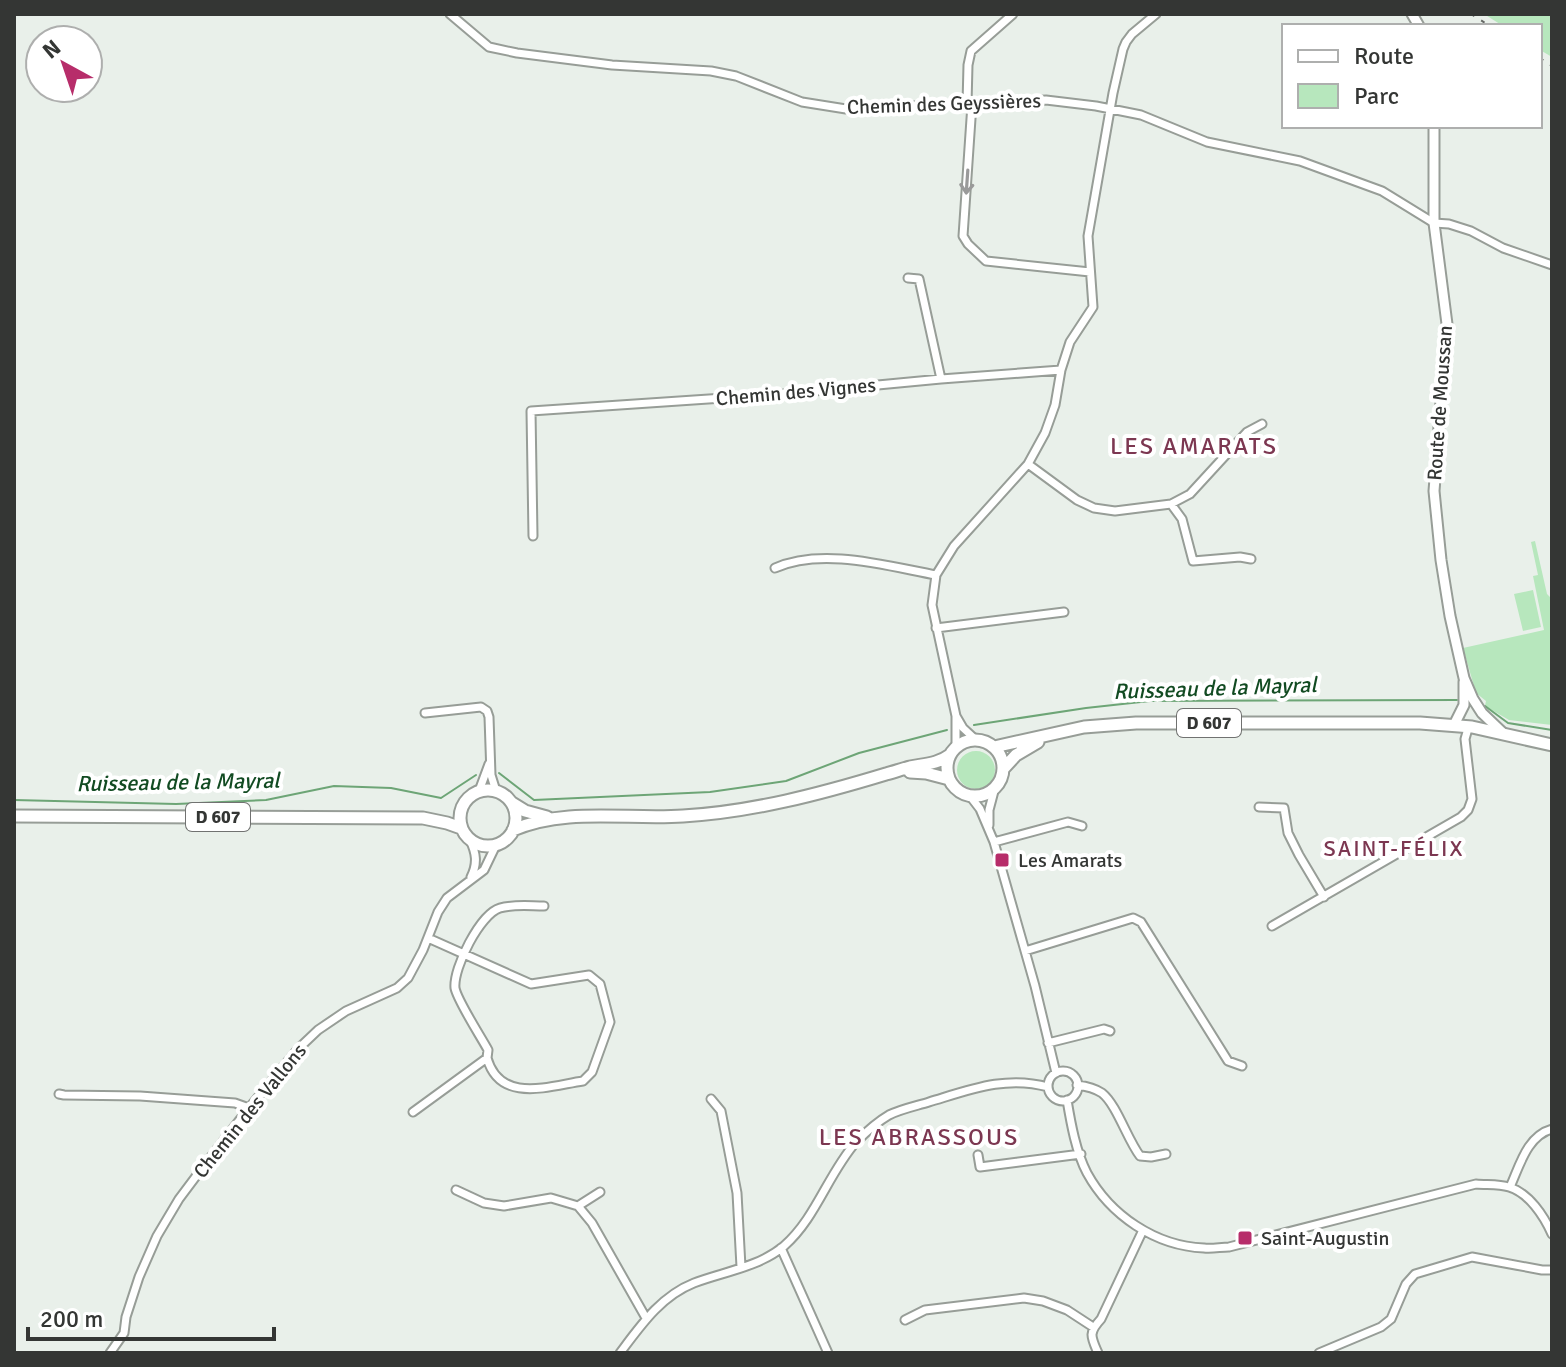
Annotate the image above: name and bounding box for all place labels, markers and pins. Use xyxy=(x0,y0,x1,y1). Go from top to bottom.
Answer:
place label: Les Amarats xyxy=(1018,848,1123,873)
marker: Les Amarats xyxy=(993,851,1011,869)
place label: Saint-Augustin xyxy=(1261,1226,1389,1251)
marker: Saint-Augustin xyxy=(1236,1229,1254,1247)

